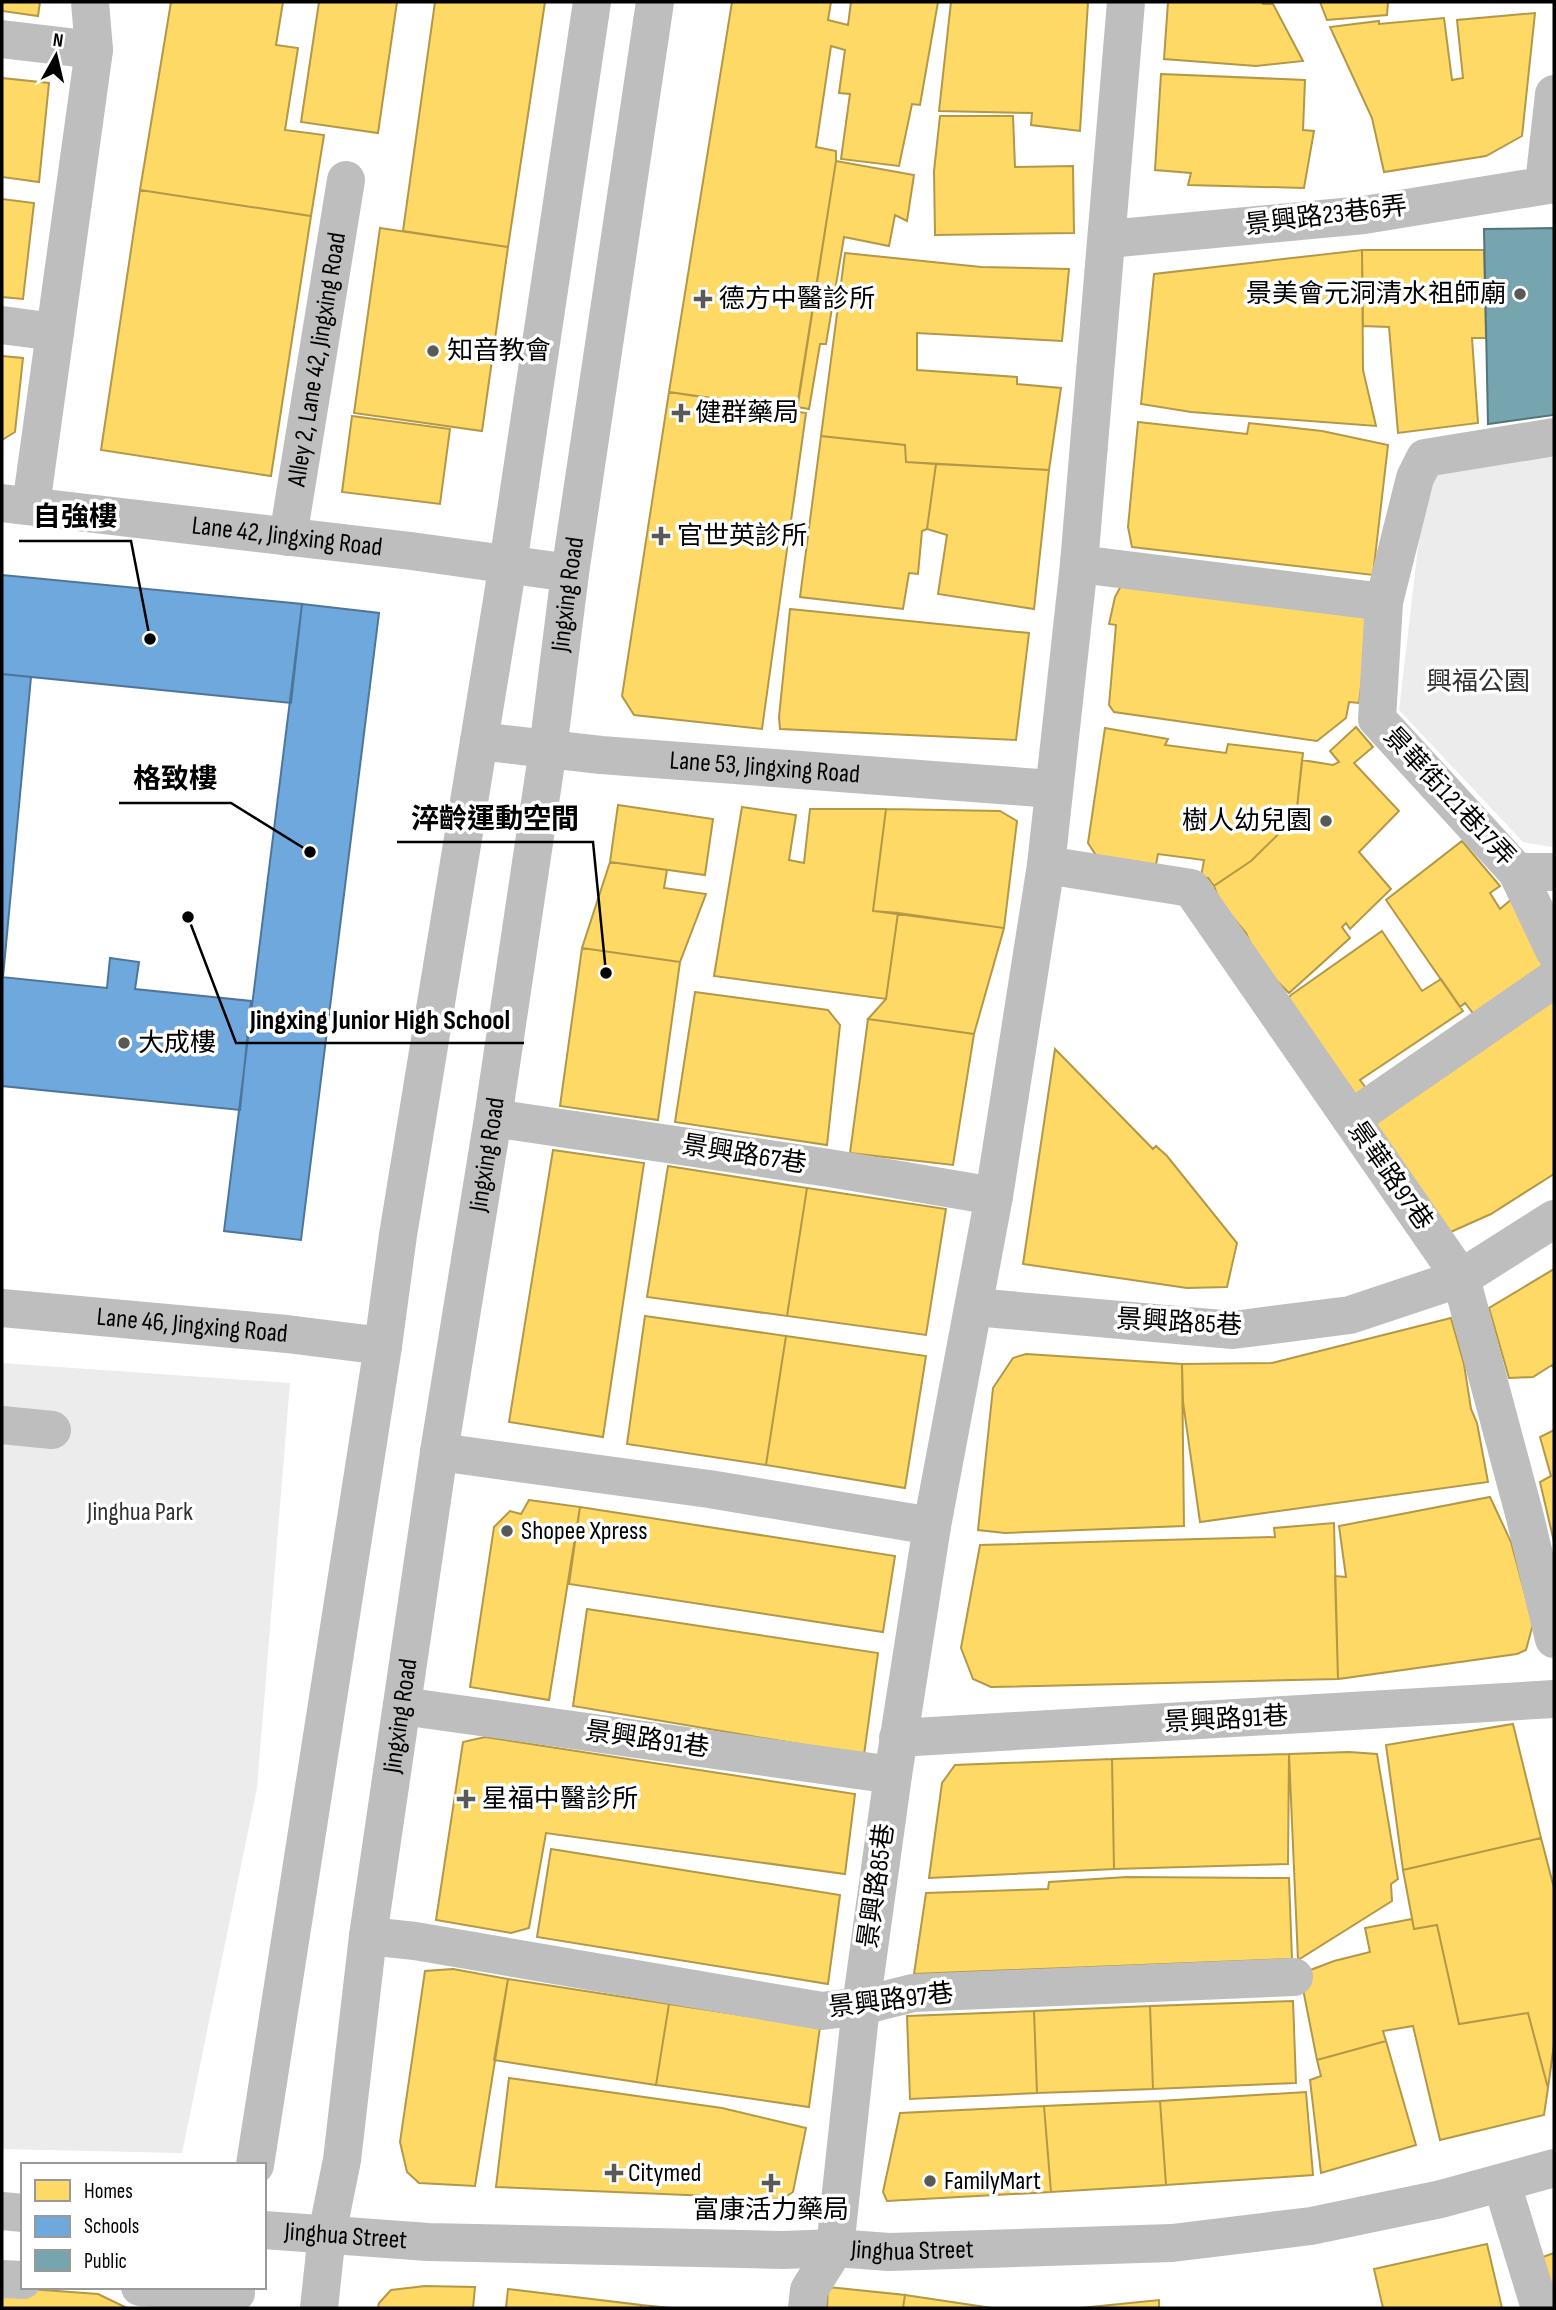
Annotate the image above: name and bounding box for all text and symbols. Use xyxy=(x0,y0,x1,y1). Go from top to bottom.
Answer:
north arrow xyxy=(21,21,91,91)
text: N xyxy=(52,29,65,53)
street label: 景興路23巷6弄 xyxy=(1243,191,1409,241)
street label: Alley 2, Lane 42, Jingxing Road xyxy=(281,230,353,490)
place label: 景美會元洞清水祖師廟 xyxy=(1246,279,1506,310)
place label: 德方中醫診所 xyxy=(719,284,875,315)
marker: 景美會元洞清水祖師廟 xyxy=(1512,286,1528,302)
marker: 德方中醫診所 xyxy=(693,289,713,309)
place label: 知音教會 xyxy=(447,336,551,367)
marker: 知音教會 xyxy=(425,343,441,359)
place label: 健群藥局 xyxy=(695,398,799,429)
marker: 健群藥局 xyxy=(673,405,689,421)
callout: 自強樓 xyxy=(19,492,131,541)
text: 自強樓 xyxy=(33,501,117,534)
street label: Lane 42, Jingxing Road xyxy=(190,510,384,563)
place label: 官世英診所 xyxy=(677,521,807,552)
marker: 官世英診所 xyxy=(651,526,671,546)
street label: Jingxing Road xyxy=(545,535,591,654)
park label: 興福公園 xyxy=(1426,667,1530,698)
street label: 景華街121巷17弄 xyxy=(1377,721,1521,873)
street label: Lane 53, Jingxing Road xyxy=(668,745,861,790)
callout: 格致樓 xyxy=(119,754,231,803)
text: 格致樓 xyxy=(133,763,217,796)
callout: 淬齡運動空間 xyxy=(397,793,593,842)
text: 淬齡運動空間 xyxy=(411,803,579,836)
place label: 樹人幼兒園 xyxy=(1182,806,1312,837)
marker: 樹人幼兒園 xyxy=(1318,813,1334,829)
callout: Jingxing Junior High School xyxy=(236,994,524,1043)
text: Jingxing Junior High School xyxy=(249,1004,510,1037)
place label: 大成樓 xyxy=(138,1028,216,1059)
marker: 大成樓 xyxy=(116,1035,132,1051)
street label: Jingxing Road xyxy=(462,1095,511,1215)
street label: 景華路97巷 xyxy=(1341,1116,1439,1236)
street label: 景興路67巷 xyxy=(679,1130,809,1180)
street label: Lane 46, Jingxing Road xyxy=(95,1301,289,1349)
street label: 景興路85巷 xyxy=(1115,1304,1243,1342)
park label: Jinghua Park xyxy=(86,1497,193,1528)
place label: Shopee Xpress xyxy=(521,1516,647,1547)
marker: Shopee Xpress xyxy=(499,1523,515,1539)
street label: Jingxing Road xyxy=(376,1657,424,1776)
street label: 景興路91巷 xyxy=(1163,1701,1289,1739)
street label: 景興路91巷 xyxy=(583,1716,711,1764)
place label: 星福中醫診所 xyxy=(482,1784,638,1815)
marker: 星福中醫診所 xyxy=(456,1789,476,1809)
street label: 景興路85巷 xyxy=(853,1822,901,1950)
street label: 景興路97巷 xyxy=(827,1978,955,2024)
place label: Citymed xyxy=(628,2158,701,2189)
legend xyxy=(21,2163,266,2289)
marker: Citymed xyxy=(606,2165,622,2181)
place label: FamilyMart xyxy=(944,2166,1041,2197)
marker: FamilyMart xyxy=(922,2173,938,2189)
marker: 富康活力藥局 xyxy=(763,2175,779,2191)
text: Homes xyxy=(84,2179,133,2204)
place label: 富康活力藥局 xyxy=(693,2195,849,2226)
text: Schools xyxy=(84,2214,139,2239)
street label: Jinghua Street xyxy=(282,2216,408,2256)
street label: Jinghua Street xyxy=(849,2234,974,2268)
text: Public xyxy=(84,2249,127,2274)

